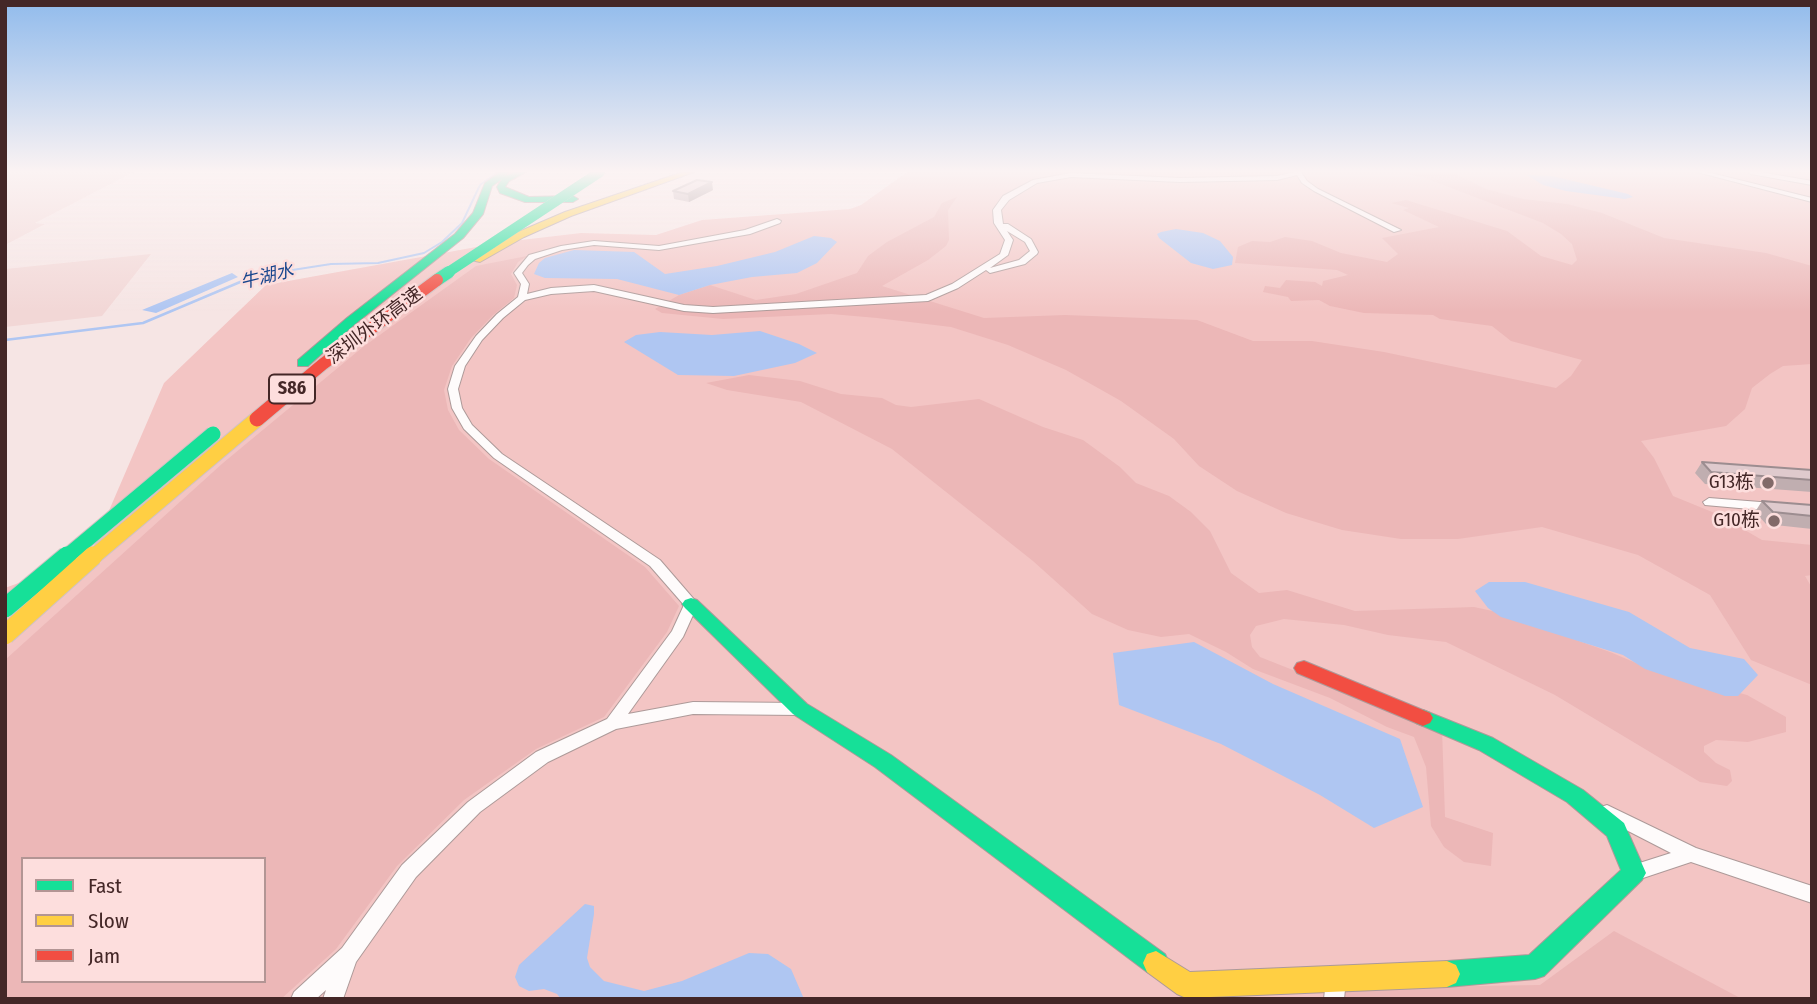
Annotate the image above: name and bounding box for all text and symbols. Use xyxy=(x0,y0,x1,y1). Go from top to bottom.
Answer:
water label: 牛湖水 xyxy=(238,260,296,294)
street label: 深圳外环高速 xyxy=(323,283,427,369)
road number: S86 xyxy=(269,374,315,404)
place label: G13栋 xyxy=(1709,472,1754,494)
marker: G13栋 xyxy=(1760,475,1776,491)
place label: G10栋 xyxy=(1713,510,1760,532)
marker: G10栋 xyxy=(1766,513,1782,529)
legend xyxy=(21,857,266,983)
text: Fast xyxy=(88,873,122,899)
text: Slow xyxy=(88,908,129,934)
text: Jam xyxy=(88,943,120,969)

